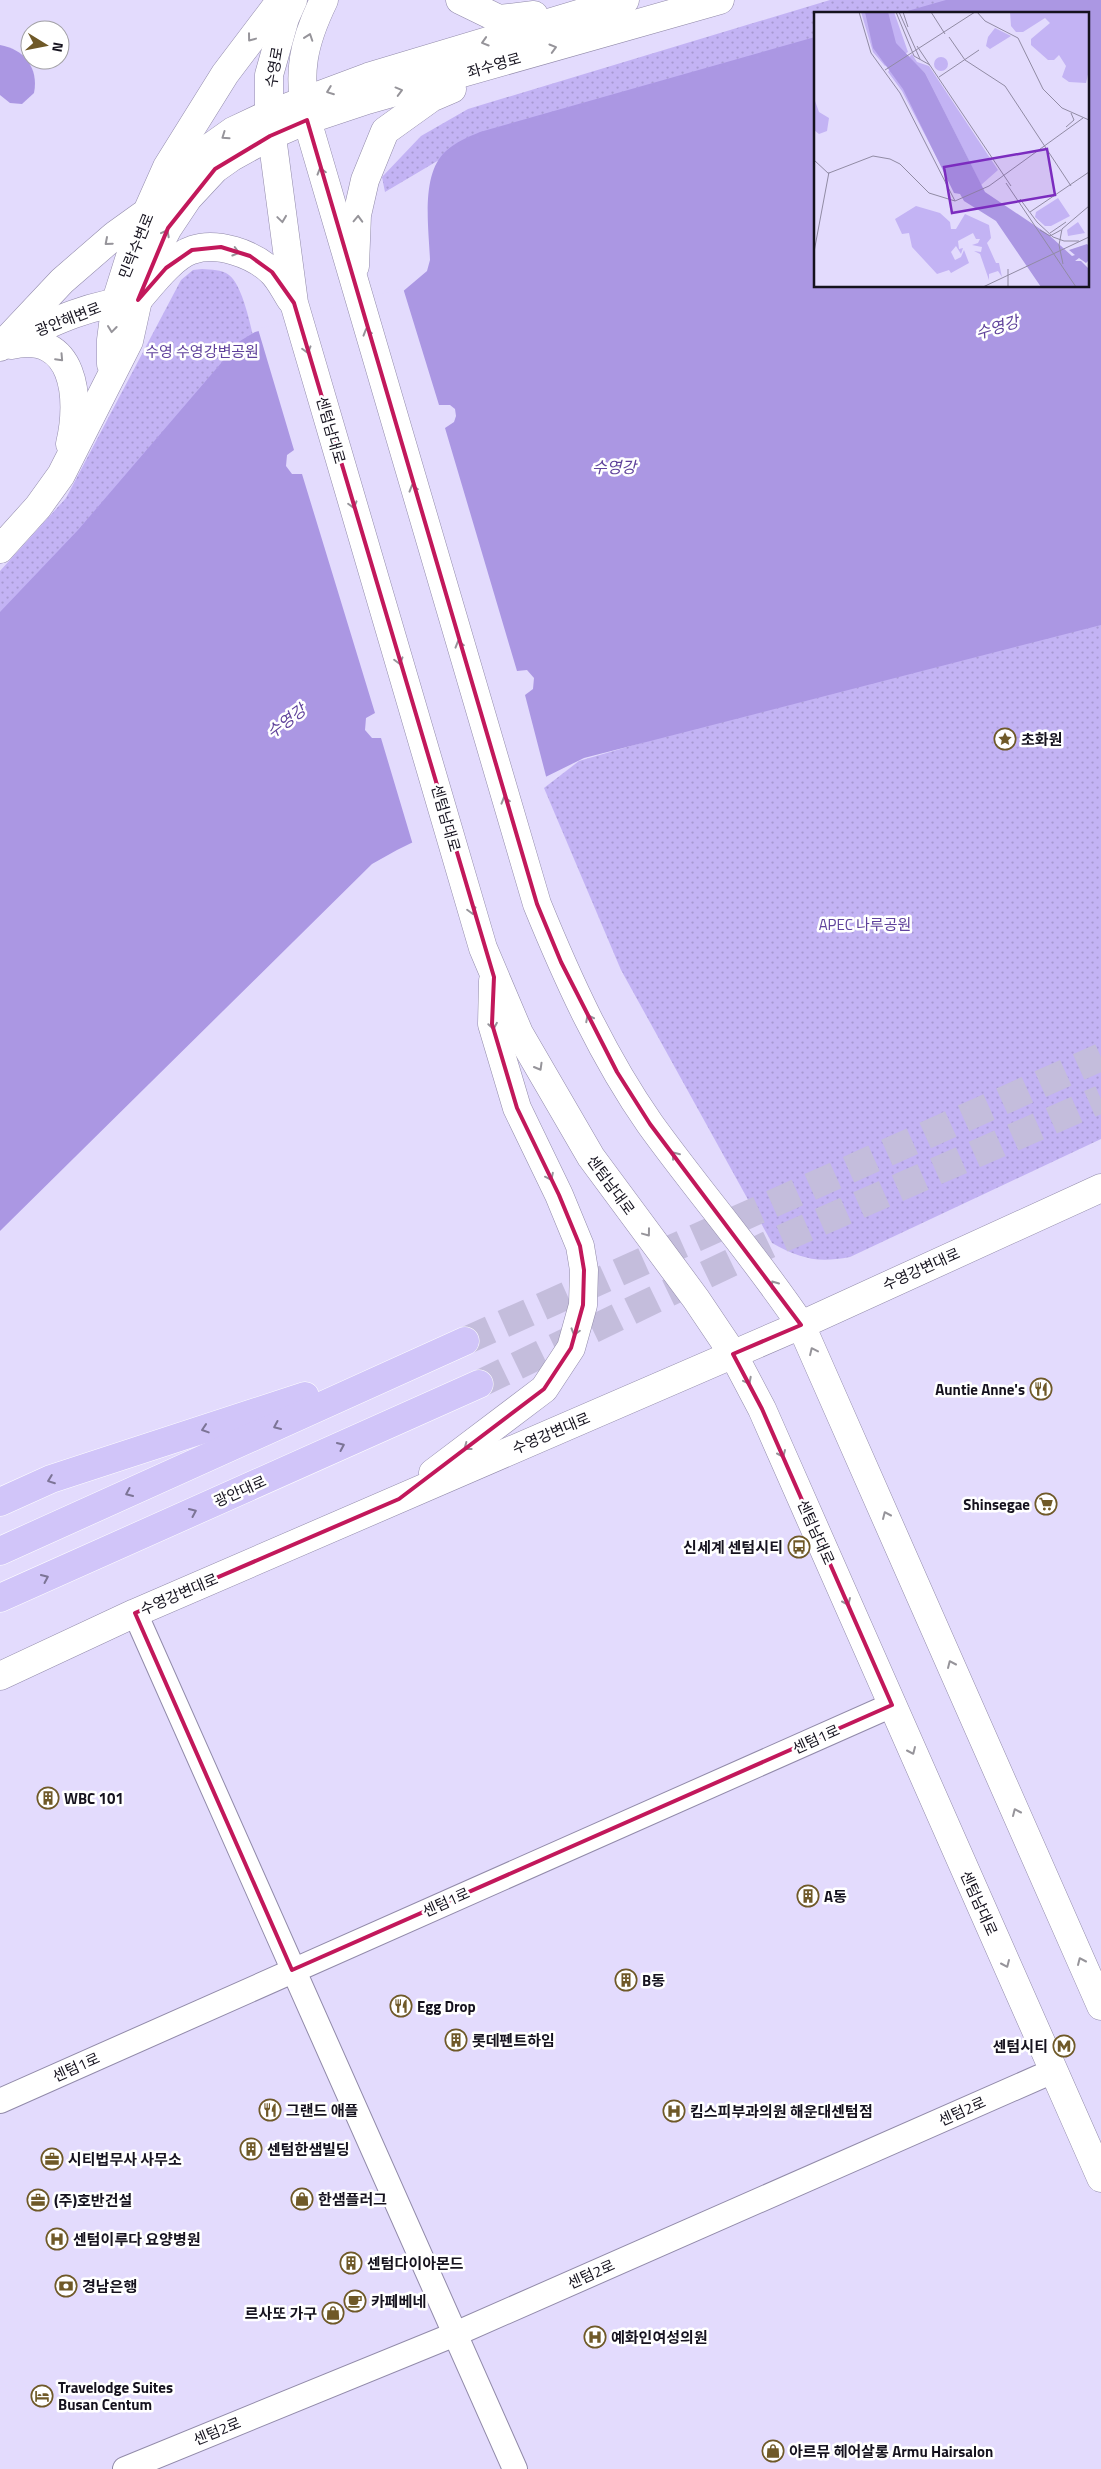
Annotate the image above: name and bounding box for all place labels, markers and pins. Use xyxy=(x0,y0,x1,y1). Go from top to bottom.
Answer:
place icon: 초화원 xyxy=(993,727,1017,751)
place label: 초화원 xyxy=(1021,728,1062,751)
restaurant icon: Auntie Anne's xyxy=(1029,1377,1053,1401)
place label: Auntie Anne's xyxy=(935,1378,1025,1401)
supermarket icon: Shinsegae xyxy=(1034,1492,1058,1516)
place label: Shinsegae xyxy=(963,1493,1030,1516)
bus stop icon: 신세계 센텀시티 xyxy=(787,1535,811,1559)
place label: 신세계 센텀시티 xyxy=(683,1536,783,1559)
building icon: WBC 101 xyxy=(36,1786,60,1810)
place label: WBC 101 xyxy=(64,1787,124,1810)
building icon: A동 xyxy=(796,1884,820,1908)
place label: A동 xyxy=(824,1885,847,1908)
building icon: B동 xyxy=(614,1968,638,1992)
place label: B동 xyxy=(642,1969,665,1992)
restaurant icon: Egg Drop xyxy=(389,1994,413,2018)
place label: Egg Drop xyxy=(417,1995,476,2018)
building icon: 롯데펜트하임 xyxy=(444,2028,468,2052)
place label: 롯데펜트하임 xyxy=(472,2029,555,2052)
metro station icon: 센텀시티 xyxy=(1052,2034,1076,2058)
place label: 센텀시티 xyxy=(993,2035,1048,2058)
restaurant icon: 그랜드 애플 xyxy=(258,2098,282,2122)
place label: 그랜드 애플 xyxy=(286,2099,359,2122)
hospital icon: 킴스피부과의원 해운대센텀점 xyxy=(662,2099,686,2123)
place label: 킴스피부과의원 해운대센텀점 xyxy=(690,2100,873,2123)
building icon: 센텀한샘빌딩 xyxy=(239,2137,263,2161)
place label: 센텀한샘빌딩 xyxy=(267,2138,350,2161)
office icon: 시티법무사 사무소 xyxy=(40,2147,64,2171)
place label: 시티법무사 사무소 xyxy=(68,2148,182,2171)
shop icon: 한샘플러그 xyxy=(290,2187,314,2211)
office icon: (주)호반건설 xyxy=(26,2188,50,2212)
place label: 한샘플러그 xyxy=(318,2188,387,2211)
place label: (주)호반건설 xyxy=(54,2189,132,2212)
hospital icon: 센텀이루다 요양병원 xyxy=(45,2227,69,2251)
place label: 센텀이루다 요양병원 xyxy=(73,2228,201,2251)
building icon: 센텀다이아몬드 xyxy=(339,2251,363,2275)
place label: 센텀다이아몬드 xyxy=(367,2252,464,2275)
bank icon: 경남은행 xyxy=(54,2274,78,2298)
place label: 경남은행 xyxy=(82,2275,137,2298)
cafe icon: 카페베네 xyxy=(343,2289,367,2313)
place label: 카페베네 xyxy=(371,2290,426,2313)
shop icon: 르사또 가구 xyxy=(321,2301,345,2325)
place label: 르사또 가구 xyxy=(245,2302,317,2325)
hospital icon: 예화인여성의원 xyxy=(583,2325,607,2349)
place label: 예화인여성의원 xyxy=(611,2326,708,2349)
place label: Travelodge Suites Busan Centum xyxy=(58,2376,173,2416)
hotel icon: Travelodge Suites Busan Centum xyxy=(30,2384,54,2408)
shop icon: 아르뮤 헤어살롱 Armu Hairsalon xyxy=(761,2439,785,2463)
place label: 아르뮤 헤어살롱 Armu Hairsalon xyxy=(789,2440,993,2463)

